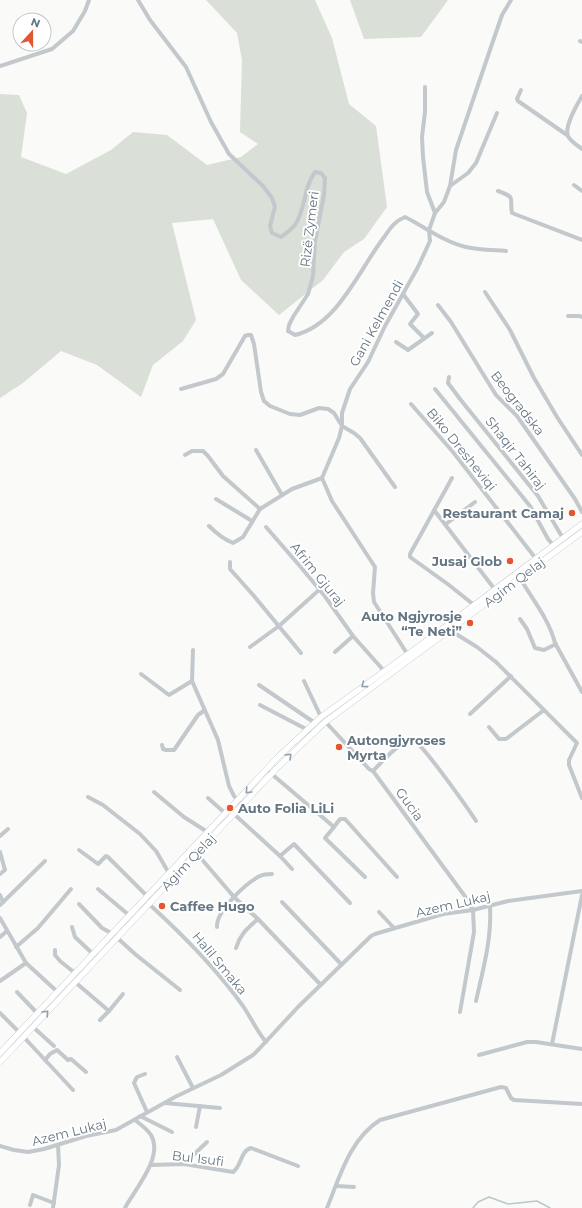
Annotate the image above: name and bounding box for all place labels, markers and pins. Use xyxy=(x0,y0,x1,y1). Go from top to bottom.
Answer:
place label: Restaurant Camaj xyxy=(442,505,564,521)
marker: Restaurant Camaj xyxy=(567,508,577,518)
place label: Jusaj Glob xyxy=(431,553,502,569)
marker: Jusaj Glob xyxy=(505,556,515,566)
place label: Auto Ngjyrosje “Te Neti” xyxy=(360,608,463,639)
marker: Auto Ngjyrosje “Te Neti” xyxy=(465,618,475,628)
place label: Autongjyroses Myrta xyxy=(346,732,446,763)
marker: Autongjyroses Myrta xyxy=(334,742,344,752)
place label: Auto Folia LiLi xyxy=(237,800,334,816)
marker: Auto Folia LiLi xyxy=(225,803,235,813)
place label: Caffee Hugo xyxy=(170,898,255,914)
marker: Caffee Hugo xyxy=(157,901,167,911)

